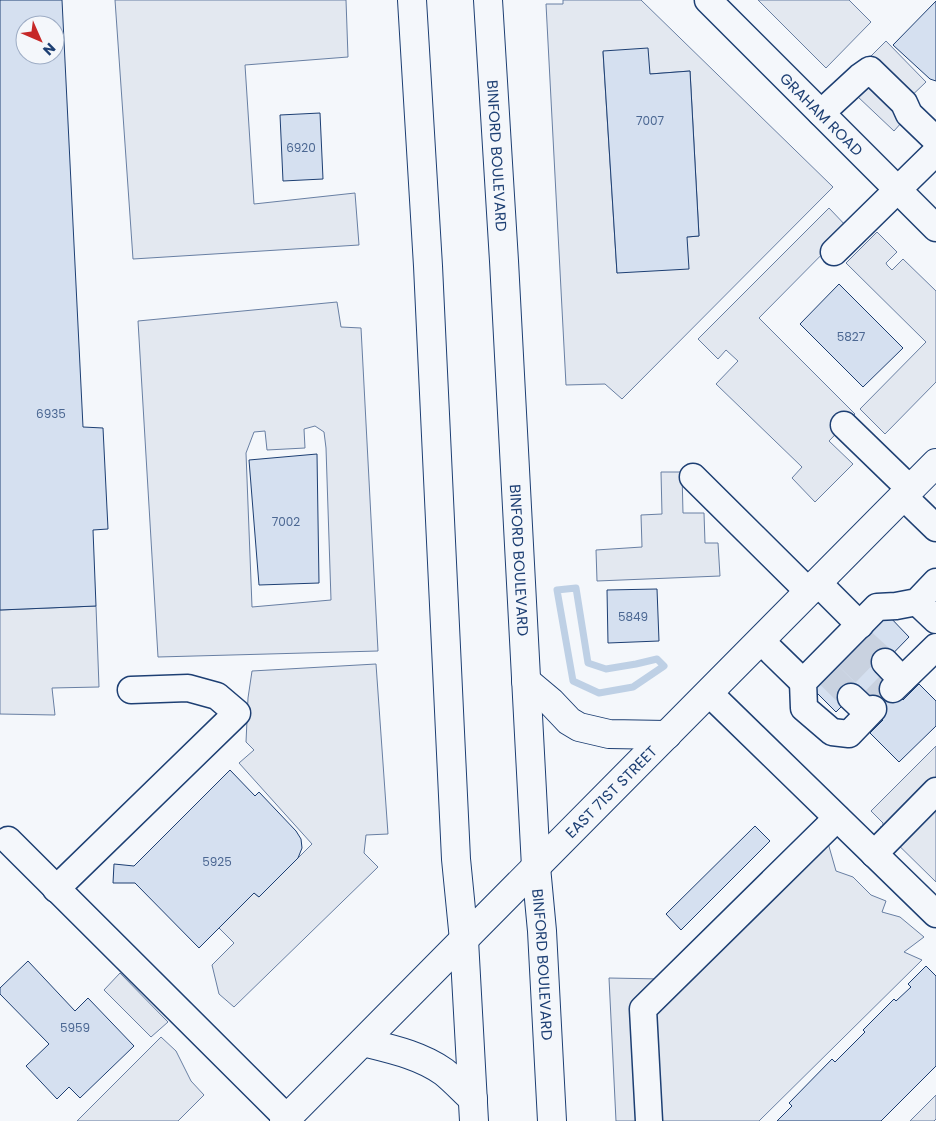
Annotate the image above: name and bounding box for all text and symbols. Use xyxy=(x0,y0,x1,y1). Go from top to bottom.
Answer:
north arrow xyxy=(15,15,65,65)
text: N xyxy=(38,38,60,60)
street label: GRAHAM ROAD xyxy=(776,68,868,160)
street label: BINFORD BOULEVARD xyxy=(482,79,513,232)
house number: 7007 xyxy=(636,112,665,129)
house number: 6920 xyxy=(286,139,316,156)
house number: 5827 xyxy=(837,328,866,345)
house number: 6935 xyxy=(36,405,66,422)
street label: BINFORD BOULEVARD xyxy=(505,484,534,636)
house number: 7002 xyxy=(272,513,300,530)
house number: 5849 xyxy=(618,608,648,625)
street label: EAST 71ST STREET xyxy=(560,741,661,842)
house number: 5925 xyxy=(202,853,232,870)
street label: BINFORD BOULEVARD xyxy=(528,888,558,1041)
house number: 5959 xyxy=(60,1019,90,1036)

